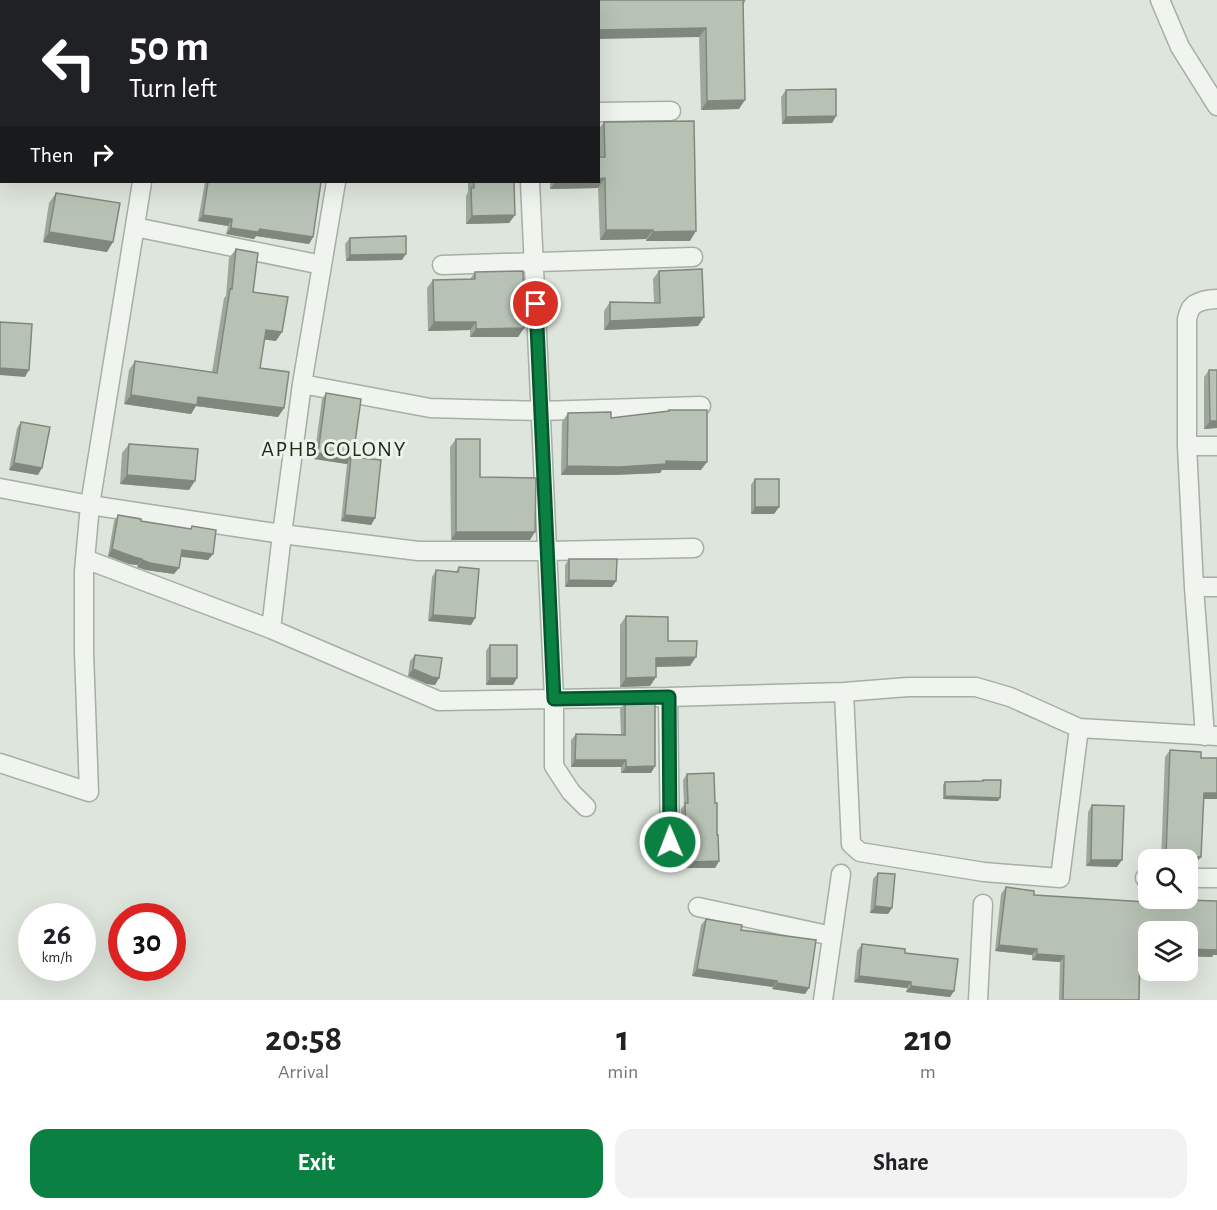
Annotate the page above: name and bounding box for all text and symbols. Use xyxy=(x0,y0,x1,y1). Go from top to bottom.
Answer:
icon: left xyxy=(30,24,108,102)
text: 50 m xyxy=(129,26,209,68)
text: Turn left xyxy=(129,75,217,102)
icon: right xyxy=(86,138,119,171)
text: Then xyxy=(30,144,74,166)
pin xyxy=(510,278,561,329)
icon: arrive xyxy=(519,287,552,320)
district label: APHB COLONY xyxy=(261,438,407,460)
position arrow xyxy=(638,810,702,874)
map controls xyxy=(1138,849,1198,981)
button: search xyxy=(1138,849,1198,909)
speed limit sign: 30 xyxy=(108,903,186,981)
text: 26 xyxy=(43,920,71,950)
button: layers xyxy=(1138,921,1198,981)
text: km/h xyxy=(42,950,72,965)
text: 20:58 xyxy=(265,1021,342,1057)
text: 1 xyxy=(616,1021,629,1057)
text: 210 xyxy=(903,1021,952,1057)
text: Arrival xyxy=(278,1062,329,1082)
text: min xyxy=(607,1062,638,1082)
text: m xyxy=(920,1062,936,1082)
button: Exit xyxy=(30,1129,603,1198)
button: Share xyxy=(615,1129,1187,1198)

